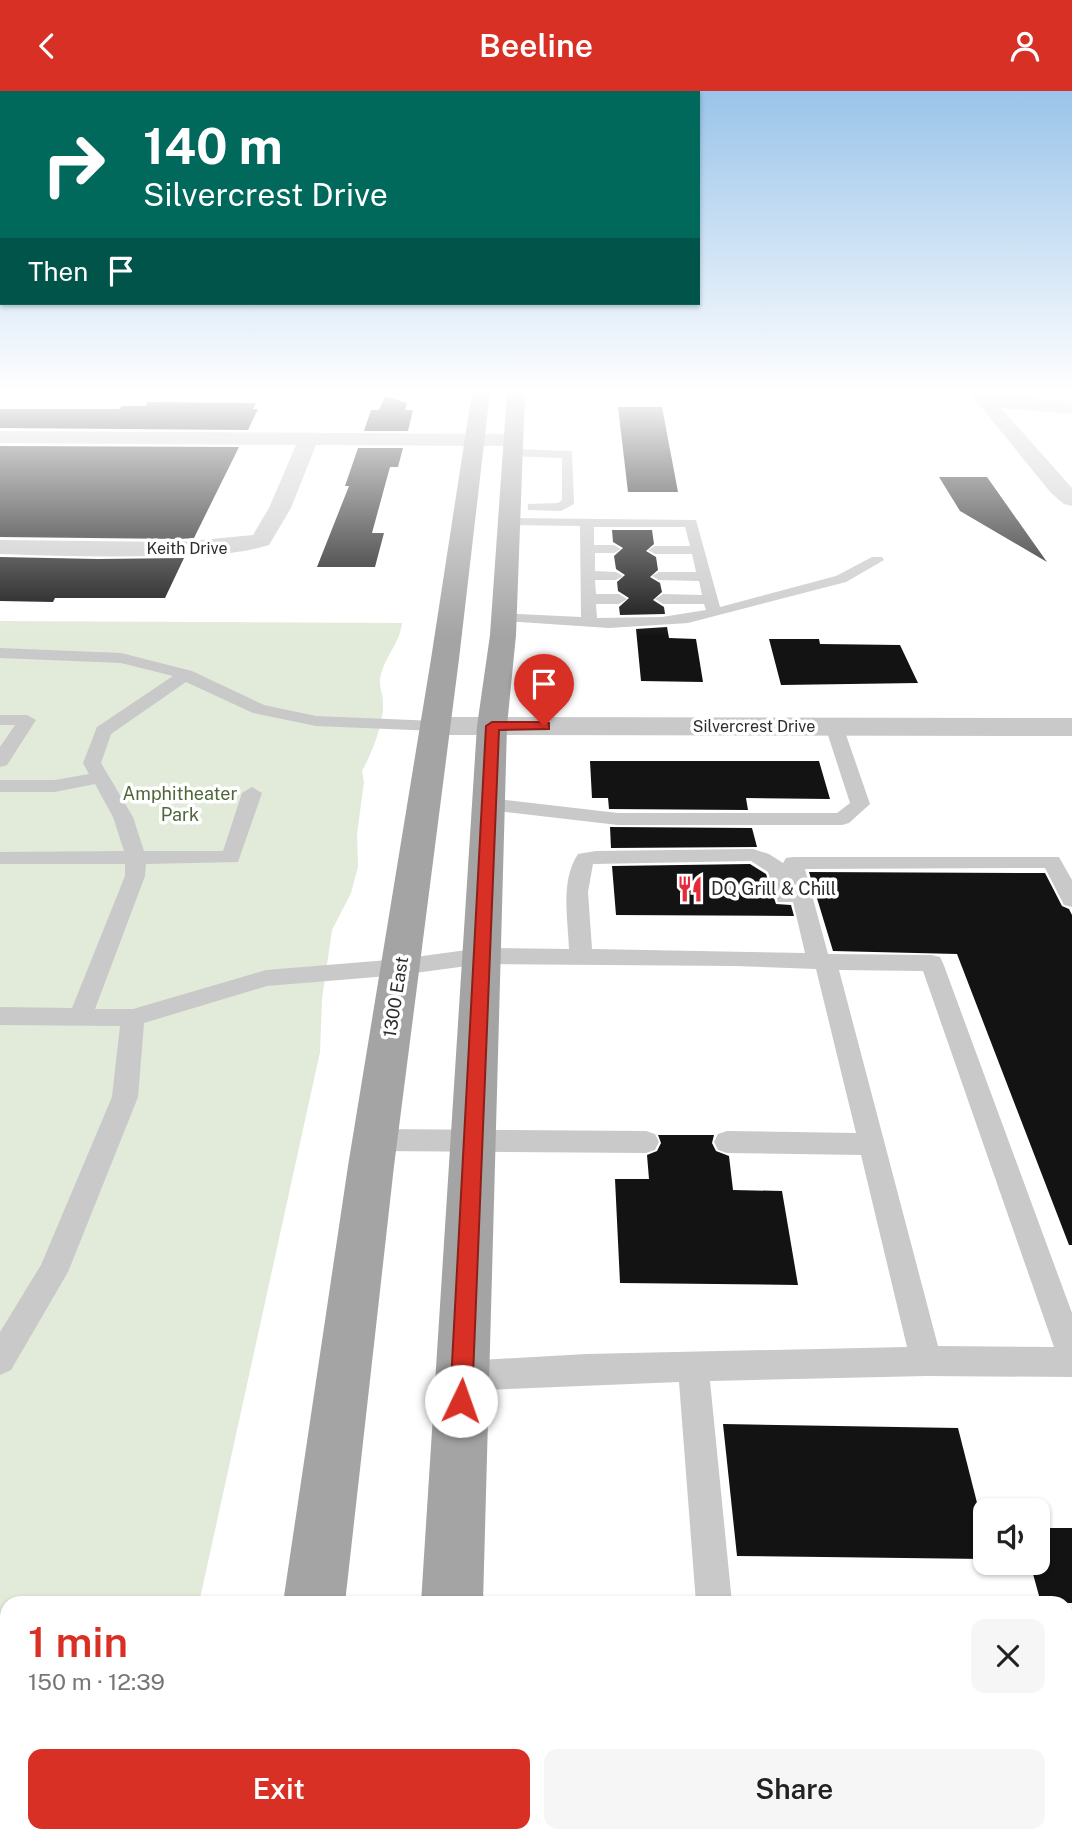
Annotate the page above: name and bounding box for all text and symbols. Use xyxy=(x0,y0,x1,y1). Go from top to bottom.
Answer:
icon: back xyxy=(28,27,66,65)
text: Beeline xyxy=(479,27,593,64)
icon: person xyxy=(1006,27,1044,65)
text: 140 m xyxy=(143,117,283,175)
icon: right xyxy=(28,119,119,210)
text: Silvercrest Drive xyxy=(143,176,388,213)
icon: arrive xyxy=(102,252,140,290)
text: Then xyxy=(28,256,88,287)
street label: Keith Drive xyxy=(146,539,228,558)
pin xyxy=(514,654,574,726)
icon: arrive xyxy=(525,665,563,703)
street label: Silvercrest Drive xyxy=(693,717,815,736)
park label: Amphitheater Park xyxy=(123,783,237,825)
restaurant icon: DQ Grill & Chill xyxy=(675,874,705,904)
place label: DQ Grill & Chill xyxy=(711,878,836,899)
street label: 1300 East xyxy=(379,955,412,1039)
position arrow xyxy=(424,1364,498,1438)
map controls xyxy=(973,1498,1050,1575)
button: sound xyxy=(973,1498,1050,1575)
text: 1 min xyxy=(28,1617,128,1666)
button: close xyxy=(971,1619,1045,1693)
text: 150 m · 12:39 xyxy=(28,1668,165,1695)
button: Exit xyxy=(28,1749,530,1829)
button: Share xyxy=(544,1749,1045,1829)

